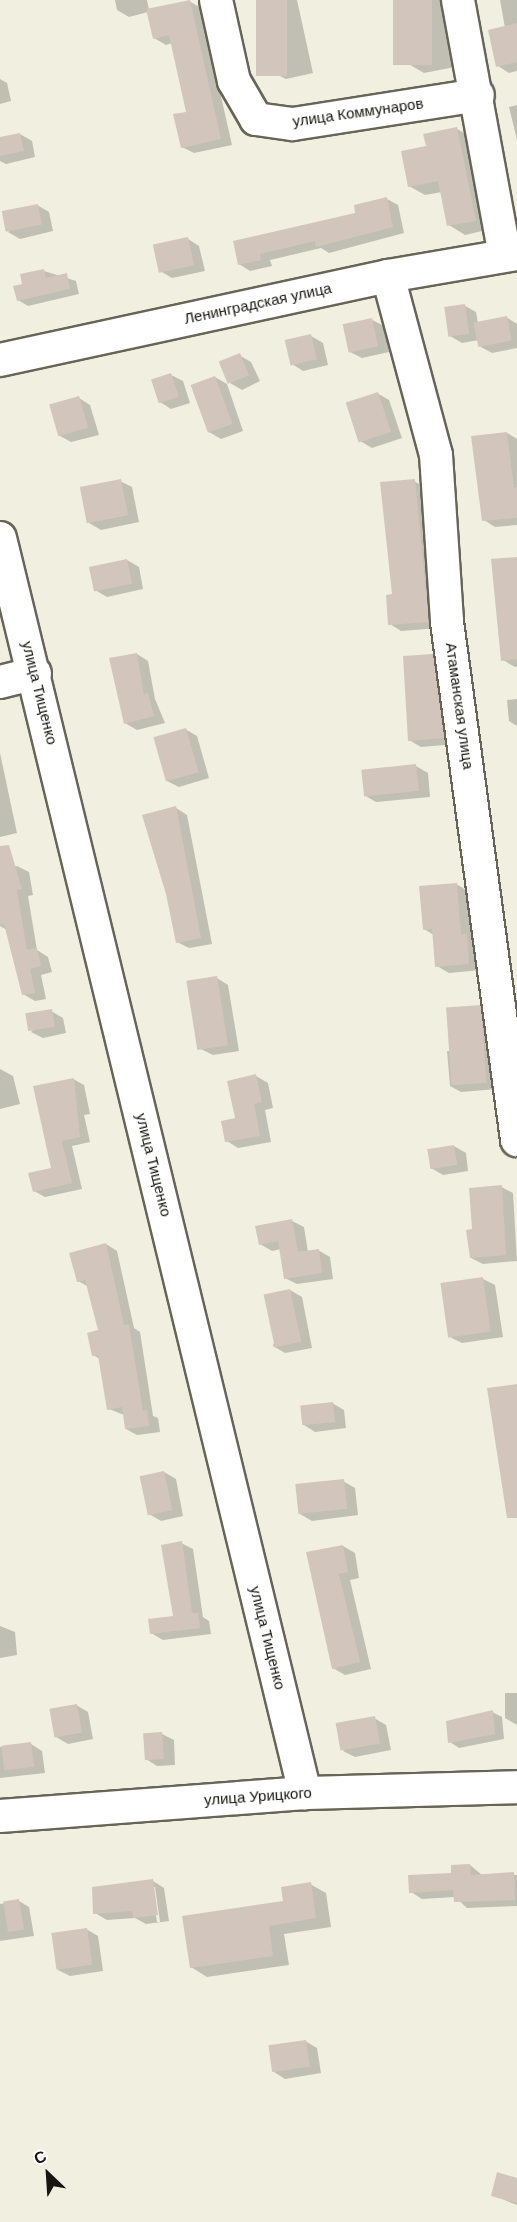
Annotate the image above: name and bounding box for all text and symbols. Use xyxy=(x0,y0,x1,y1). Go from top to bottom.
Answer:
street label: улица Коммунаров xyxy=(291,95,425,131)
street label: Ленинградская улица xyxy=(183,280,333,328)
street label: улица Тищенко xyxy=(17,639,61,747)
street label: Атаманская улица xyxy=(441,641,477,771)
street label: улица Тищенко xyxy=(131,1111,175,1219)
street label: улица Тищенко xyxy=(245,1584,289,1692)
street label: улица Урицкого xyxy=(204,1784,312,1810)
north arrow xyxy=(18,2144,78,2204)
text: С xyxy=(31,2145,50,2169)

